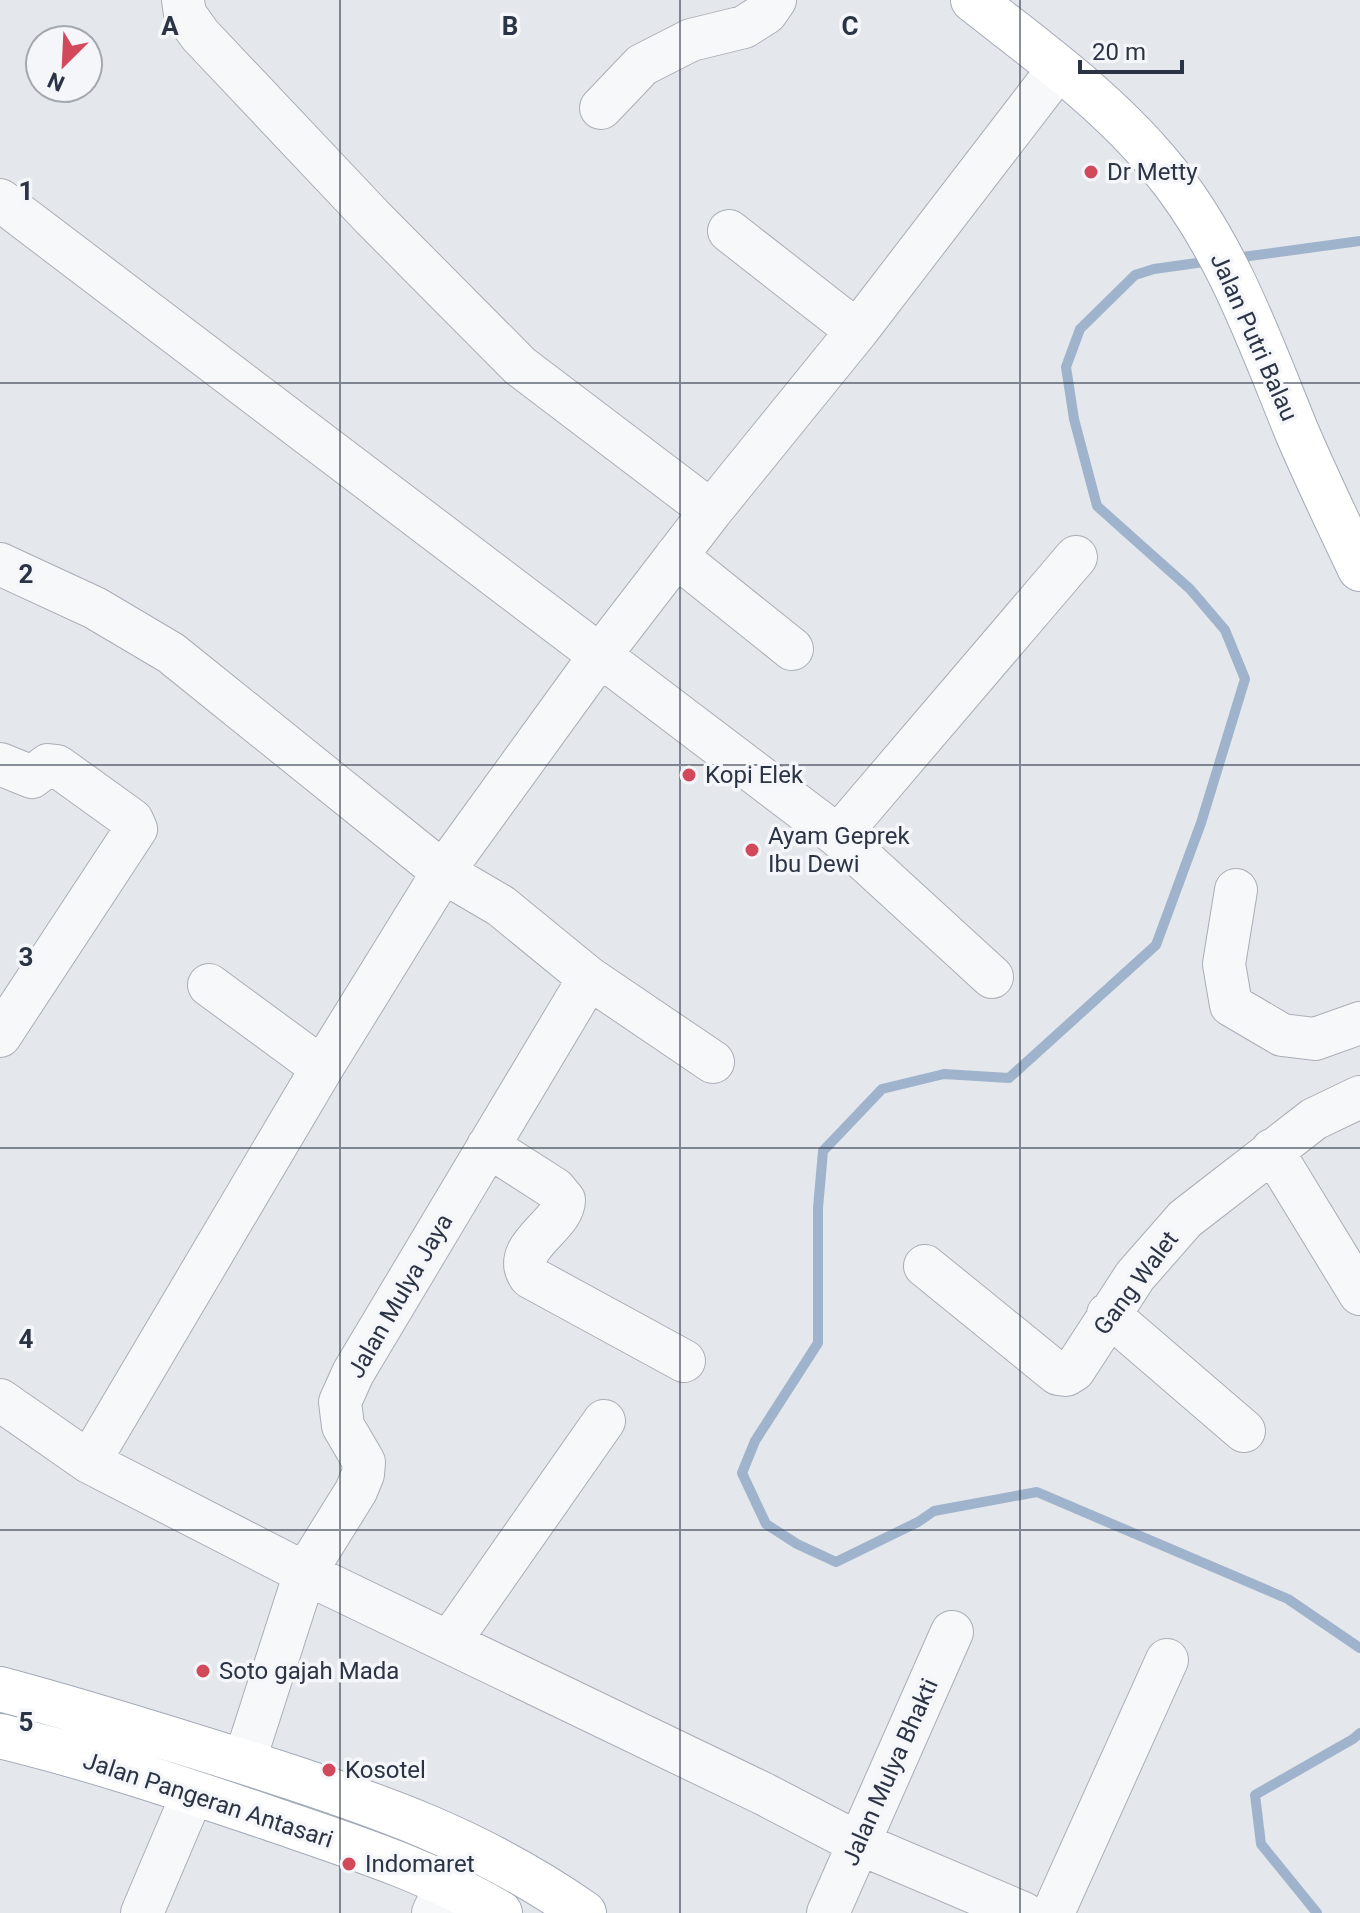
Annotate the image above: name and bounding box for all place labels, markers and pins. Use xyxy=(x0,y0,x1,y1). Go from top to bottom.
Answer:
place label: Dr Metty xyxy=(1107,158,1198,186)
marker: Dr Metty xyxy=(1082,163,1100,181)
place label: Kopi Elek xyxy=(705,761,804,789)
marker: Kopi Elek xyxy=(680,766,698,784)
place label: Ayam Geprek Ibu Dewi xyxy=(768,822,910,878)
marker: Ayam Geprek Ibu Dewi xyxy=(743,841,761,859)
place label: Soto gajah Mada xyxy=(219,1657,399,1685)
marker: Soto gajah Mada xyxy=(194,1662,212,1680)
place label: Kosotel xyxy=(345,1756,426,1784)
marker: Kosotel xyxy=(320,1761,338,1779)
place label: Indomaret xyxy=(365,1850,475,1878)
marker: Indomaret xyxy=(340,1855,358,1873)

